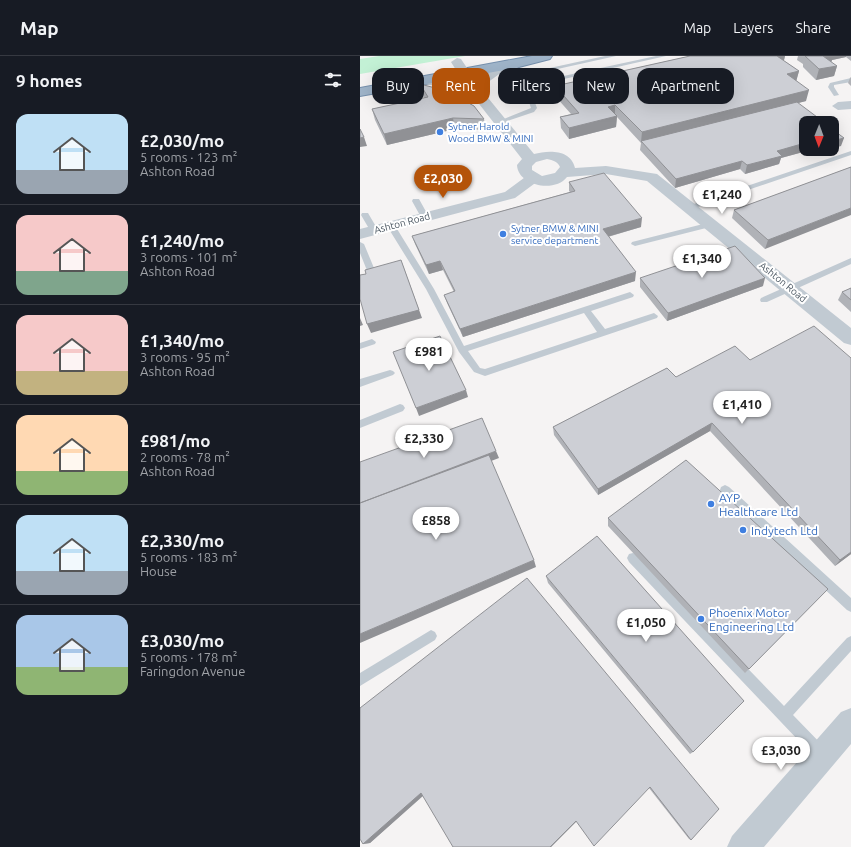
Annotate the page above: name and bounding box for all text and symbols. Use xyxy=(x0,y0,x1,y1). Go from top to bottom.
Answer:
text: Map xyxy=(20,17,59,39)
text: Map xyxy=(684,20,711,36)
text: Layers xyxy=(733,20,773,36)
text: Share xyxy=(795,20,831,36)
chip: Buy xyxy=(372,68,424,104)
chip: Rent xyxy=(432,68,490,104)
chip: Filters xyxy=(498,68,565,104)
chip: New xyxy=(573,68,629,104)
chip: Apartment xyxy=(637,68,734,104)
icon: filters xyxy=(322,69,344,91)
text: 9 homes xyxy=(16,71,82,90)
north arrow xyxy=(799,116,839,156)
map controls xyxy=(799,116,839,156)
place label: Sytner Harold Wood BMW & MINI xyxy=(448,121,533,144)
marker: Sytner Harold Wood BMW & MINI xyxy=(435,127,445,137)
icon: home xyxy=(48,130,96,178)
text: £2,030/mo xyxy=(140,131,224,150)
text: 5 rooms · 123 m² xyxy=(140,150,237,164)
text: Ashton Road xyxy=(140,164,215,178)
pin: £2,030 xyxy=(410,165,476,199)
text: £2,030 xyxy=(423,171,463,185)
pin: £1,240 xyxy=(689,181,755,215)
text: £1,240 xyxy=(702,187,742,201)
street label: Ashton Road xyxy=(373,210,431,236)
place label: Sytner BMW & MINI service department xyxy=(511,223,599,246)
marker: Sytner BMW & MINI service department xyxy=(498,229,508,239)
icon: home xyxy=(48,231,96,279)
text: £1,240/mo xyxy=(140,231,224,250)
pin: £1,340 xyxy=(669,245,735,279)
text: 3 rooms · 101 m² xyxy=(140,250,237,264)
text: £1,340 xyxy=(682,251,722,265)
street label: Ashton Road xyxy=(757,260,809,304)
text: Ashton Road xyxy=(140,264,215,278)
icon: home xyxy=(48,331,96,379)
text: £1,340/mo xyxy=(140,331,224,350)
pin: £981 xyxy=(405,338,453,372)
text: £981 xyxy=(414,344,444,358)
text: 3 rooms · 95 m² xyxy=(140,350,230,364)
text: Ashton Road xyxy=(140,364,215,378)
pin: £1,410 xyxy=(709,391,775,425)
text: £1,410 xyxy=(722,397,762,411)
pin: £2,330 xyxy=(391,425,457,459)
icon: home xyxy=(48,431,96,479)
text: £981/mo xyxy=(140,431,210,450)
text: £2,330 xyxy=(404,431,444,445)
text: 2 rooms · 78 m² xyxy=(140,450,230,464)
text: Ashton Road xyxy=(140,464,215,478)
place label: AYP Healthcare Ltd xyxy=(719,491,798,518)
marker: AYP Healthcare Ltd xyxy=(706,499,716,509)
pin: £858 xyxy=(412,507,460,541)
text: £858 xyxy=(421,513,451,527)
place label: Indytech Ltd xyxy=(751,524,818,537)
marker: Indytech Ltd xyxy=(738,525,748,535)
icon: home xyxy=(48,531,96,579)
text: £2,330/mo xyxy=(140,531,224,550)
text: 5 rooms · 183 m² xyxy=(140,550,237,564)
text: House xyxy=(140,564,177,578)
place label: Phoenix Motor Engineering Ltd xyxy=(709,606,794,633)
pin: £1,050 xyxy=(613,609,679,643)
marker: Phoenix Motor Engineering Ltd xyxy=(696,614,706,624)
text: £1,050 xyxy=(626,615,666,629)
icon: home xyxy=(48,631,96,679)
text: £3,030/mo xyxy=(140,631,224,650)
text: 5 rooms · 178 m² xyxy=(140,650,237,664)
text: Faringdon Avenue xyxy=(140,664,245,678)
pin: £3,030 xyxy=(748,737,814,771)
text: £3,030 xyxy=(761,743,801,757)

